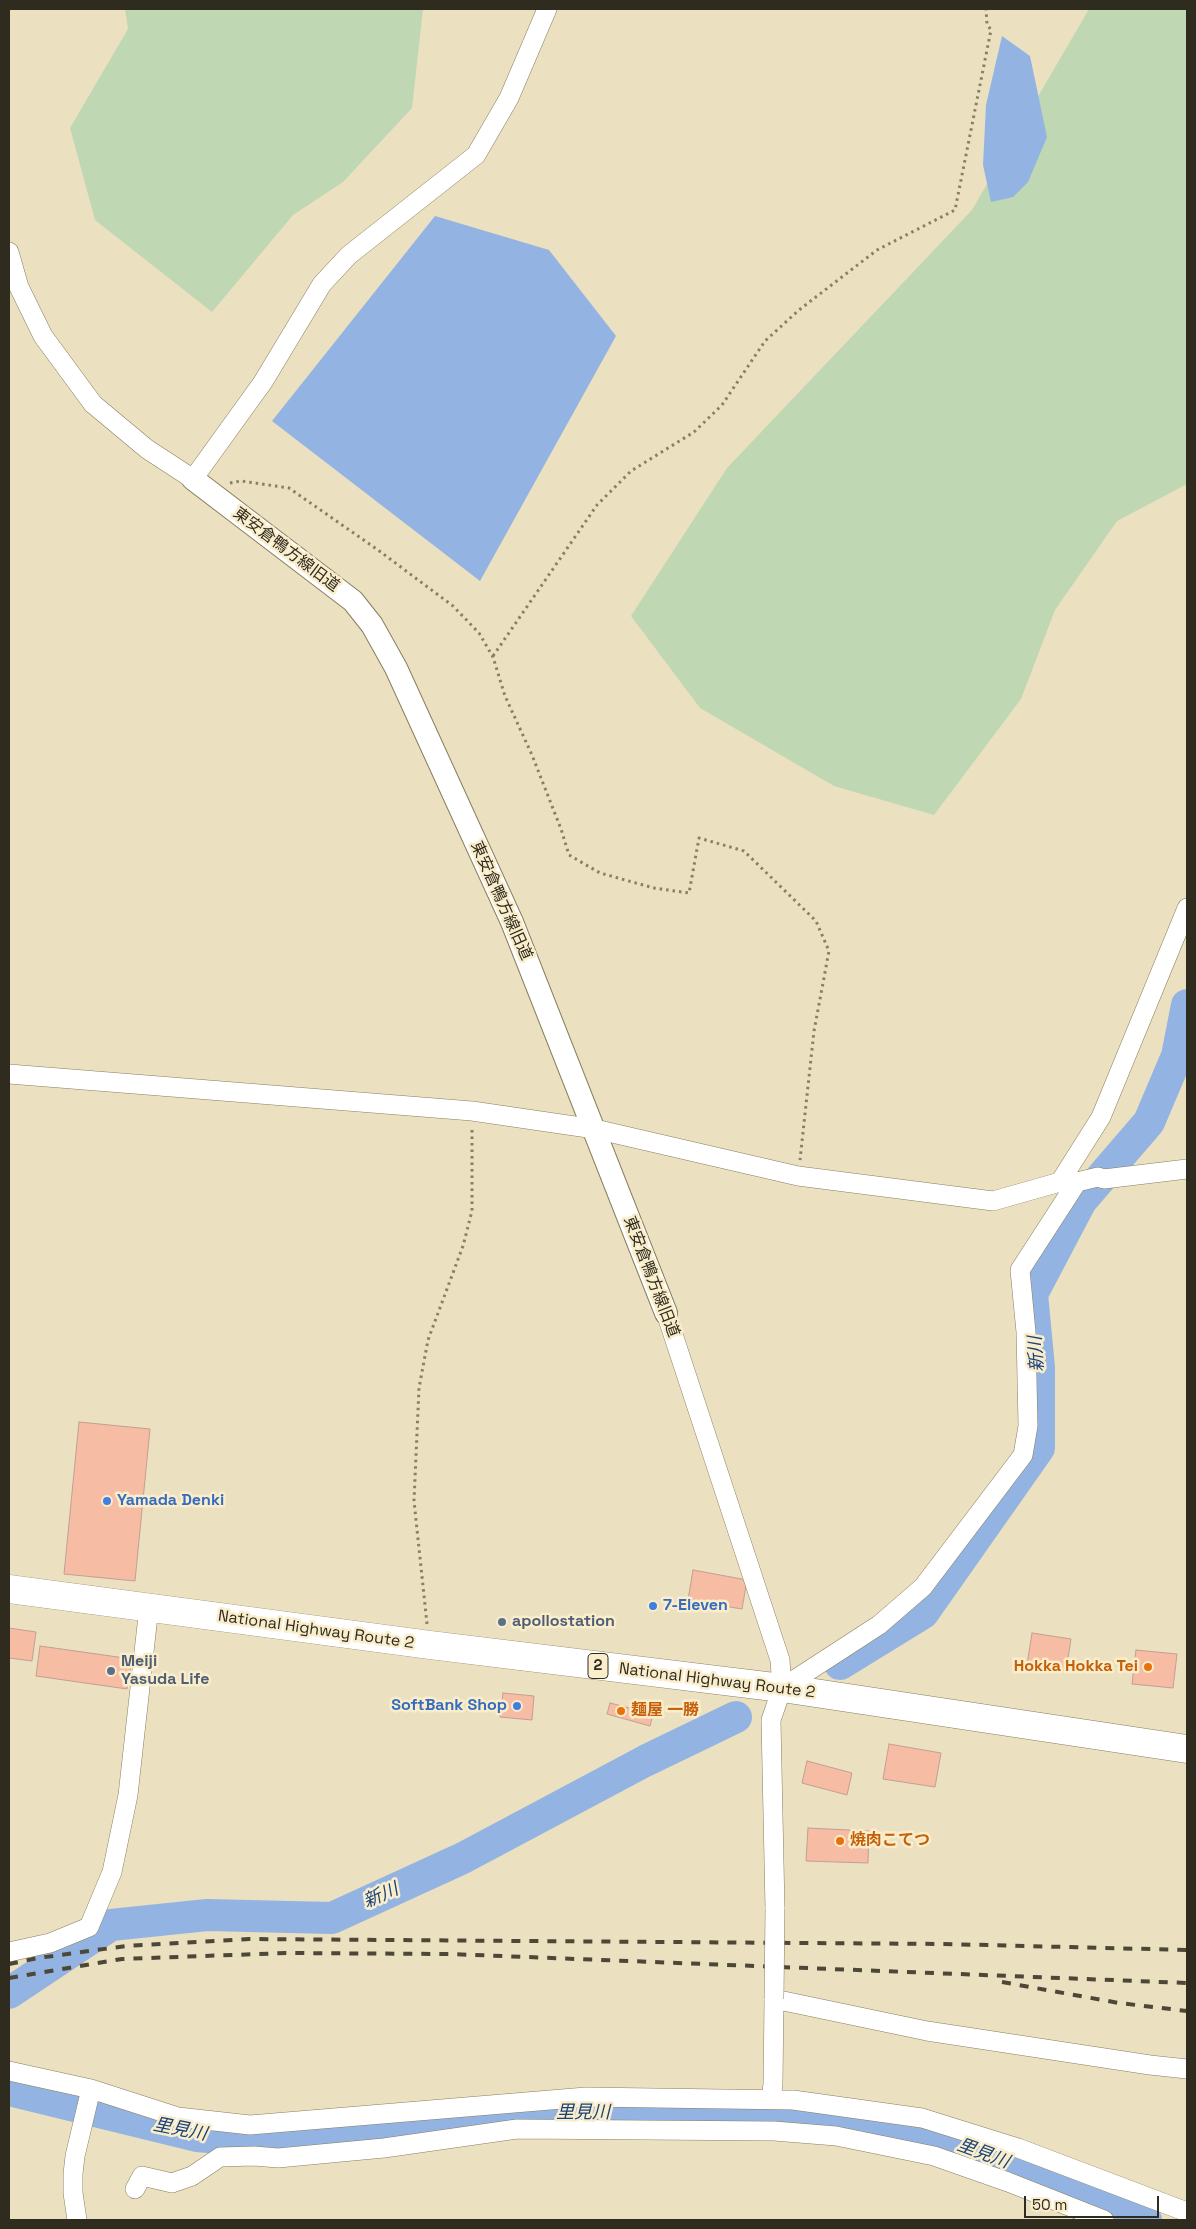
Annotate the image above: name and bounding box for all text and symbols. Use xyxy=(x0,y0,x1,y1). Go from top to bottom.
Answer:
street label: 東安倉鴨方線旧道 xyxy=(229,504,343,596)
street label: 東安倉鴨方線旧道 xyxy=(466,839,536,963)
street label: 東安倉鴨方線旧道 xyxy=(619,1214,683,1340)
water label: 新川 xyxy=(1025,1335,1049,1373)
place label: Yamada Denki xyxy=(117,1491,224,1511)
marker: Yamada Denki xyxy=(101,1495,113,1507)
place label: 7-Eleven xyxy=(663,1596,728,1616)
marker: 7-Eleven xyxy=(647,1600,659,1612)
street label: National Highway Route 2 xyxy=(217,1607,415,1653)
place label: apollostation xyxy=(512,1612,615,1632)
marker: apollostation xyxy=(496,1616,508,1628)
place label: Meiji Yasuda Life xyxy=(121,1652,209,1690)
road number: 2 xyxy=(588,1654,608,1678)
place label: Hokka Hokka Tei xyxy=(1014,1657,1138,1677)
street label: National Highway Route 2 xyxy=(618,1659,816,1703)
marker: Hokka Hokka Tei xyxy=(1142,1661,1154,1673)
marker: Meiji Yasuda Life xyxy=(105,1665,117,1677)
place label: SoftBank Shop xyxy=(391,1696,507,1716)
marker: SoftBank Shop xyxy=(511,1700,523,1712)
place label: 麺屋 一勝 xyxy=(631,1701,699,1721)
marker: 麺屋 一勝 xyxy=(615,1705,627,1717)
place label: 焼肉こてつ xyxy=(850,1831,930,1851)
marker: 焼肉こてつ xyxy=(834,1835,846,1847)
water label: 新川 xyxy=(360,1879,402,1913)
water label: 里見川 xyxy=(556,2102,610,2124)
water label: 里見川 xyxy=(151,2114,209,2146)
water label: 里見川 xyxy=(954,2135,1012,2173)
scale bar xyxy=(1026,2186,1161,2218)
text: 50 m xyxy=(1032,2195,1067,2214)

